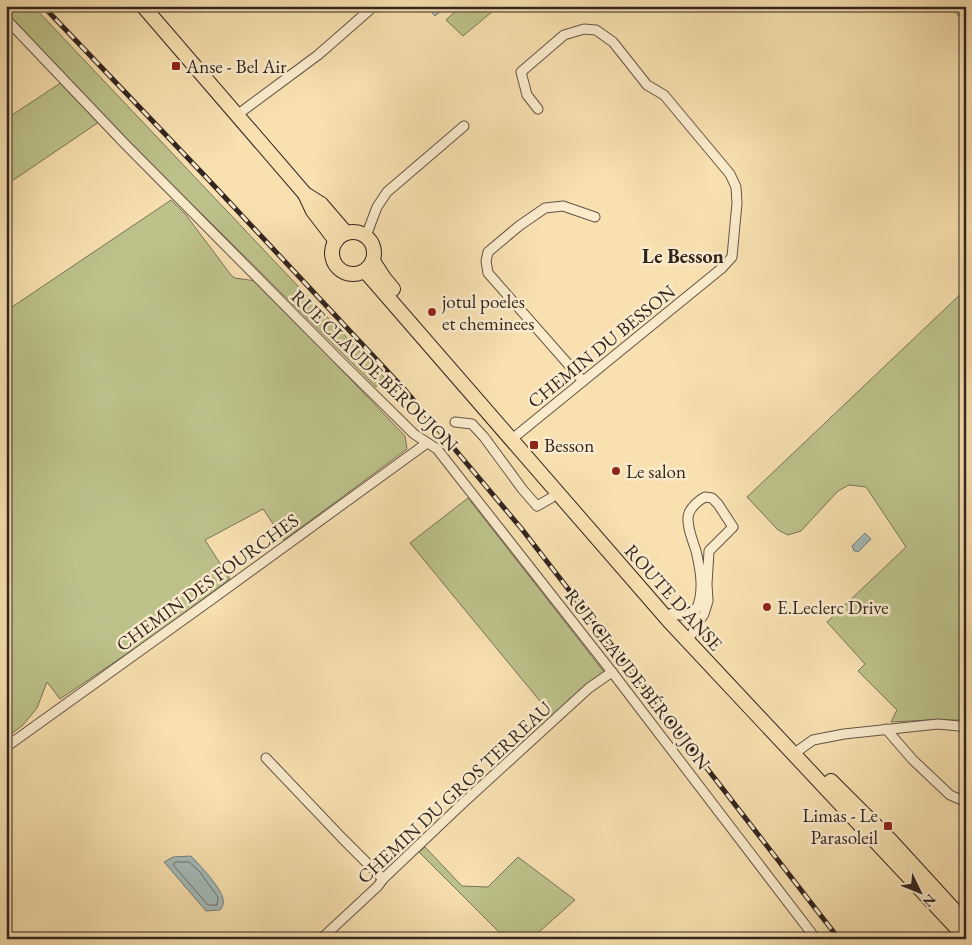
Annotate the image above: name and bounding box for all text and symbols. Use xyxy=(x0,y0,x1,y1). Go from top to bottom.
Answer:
place label: Anse - Bel Air xyxy=(185,54,287,79)
marker: Anse - Bel Air xyxy=(170,60,182,72)
district label: Le Besson xyxy=(642,243,724,269)
street label: CHEMIN DU BESSON xyxy=(522,279,680,414)
street label: RUE CLAUDE BÉROUJON xyxy=(286,284,463,457)
place label: jotul poeles et cheminees xyxy=(441,289,534,336)
marker: jotul poeles et cheminees xyxy=(426,306,438,318)
place label: Besson xyxy=(544,433,594,458)
marker: Besson xyxy=(528,439,540,451)
place label: Le salon xyxy=(626,459,686,484)
marker: Le salon xyxy=(610,465,622,477)
street label: CHEMIN DES FOURCHES xyxy=(111,508,304,657)
street label: ROUTE D'ANSE xyxy=(619,539,728,656)
street label: RUE CLAUDE BÉROUJON xyxy=(559,584,716,775)
place label: E.Leclerc Drive xyxy=(777,595,889,620)
marker: E.Leclerc Drive xyxy=(761,601,773,613)
street label: CHEMIN DU GROS TERREAU xyxy=(352,696,557,889)
place label: Limas - Le Parasoleil xyxy=(802,803,878,850)
marker: Limas - Le Parasoleil xyxy=(882,820,894,832)
north arrow xyxy=(894,868,944,918)
text: N xyxy=(919,891,940,912)

